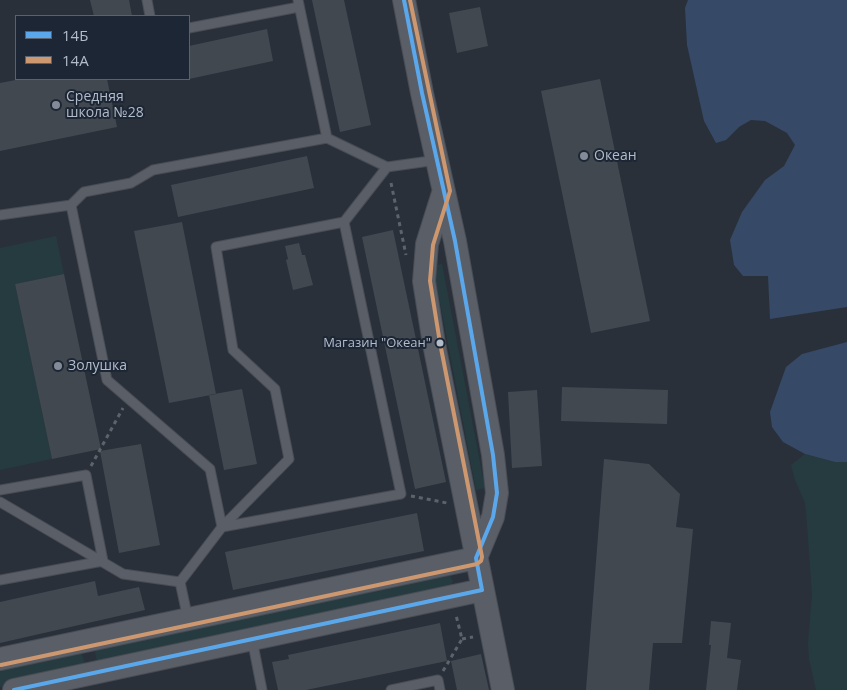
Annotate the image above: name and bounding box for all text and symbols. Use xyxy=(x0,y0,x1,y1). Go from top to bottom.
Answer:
legend xyxy=(15,15,190,80)
text: 14Б xyxy=(62,25,88,45)
text: 14А xyxy=(62,50,89,70)
place label: Средняя школа №28 xyxy=(66,89,144,121)
marker: Средняя школа №28 xyxy=(50,99,62,111)
place label: Океан xyxy=(594,148,637,164)
marker: Океан xyxy=(578,150,590,162)
place label: Магазин "Океан" xyxy=(323,335,431,351)
marker: Магазин "Океан" xyxy=(435,338,445,348)
place label: Золушка xyxy=(68,358,127,374)
marker: Золушка xyxy=(52,360,64,372)

